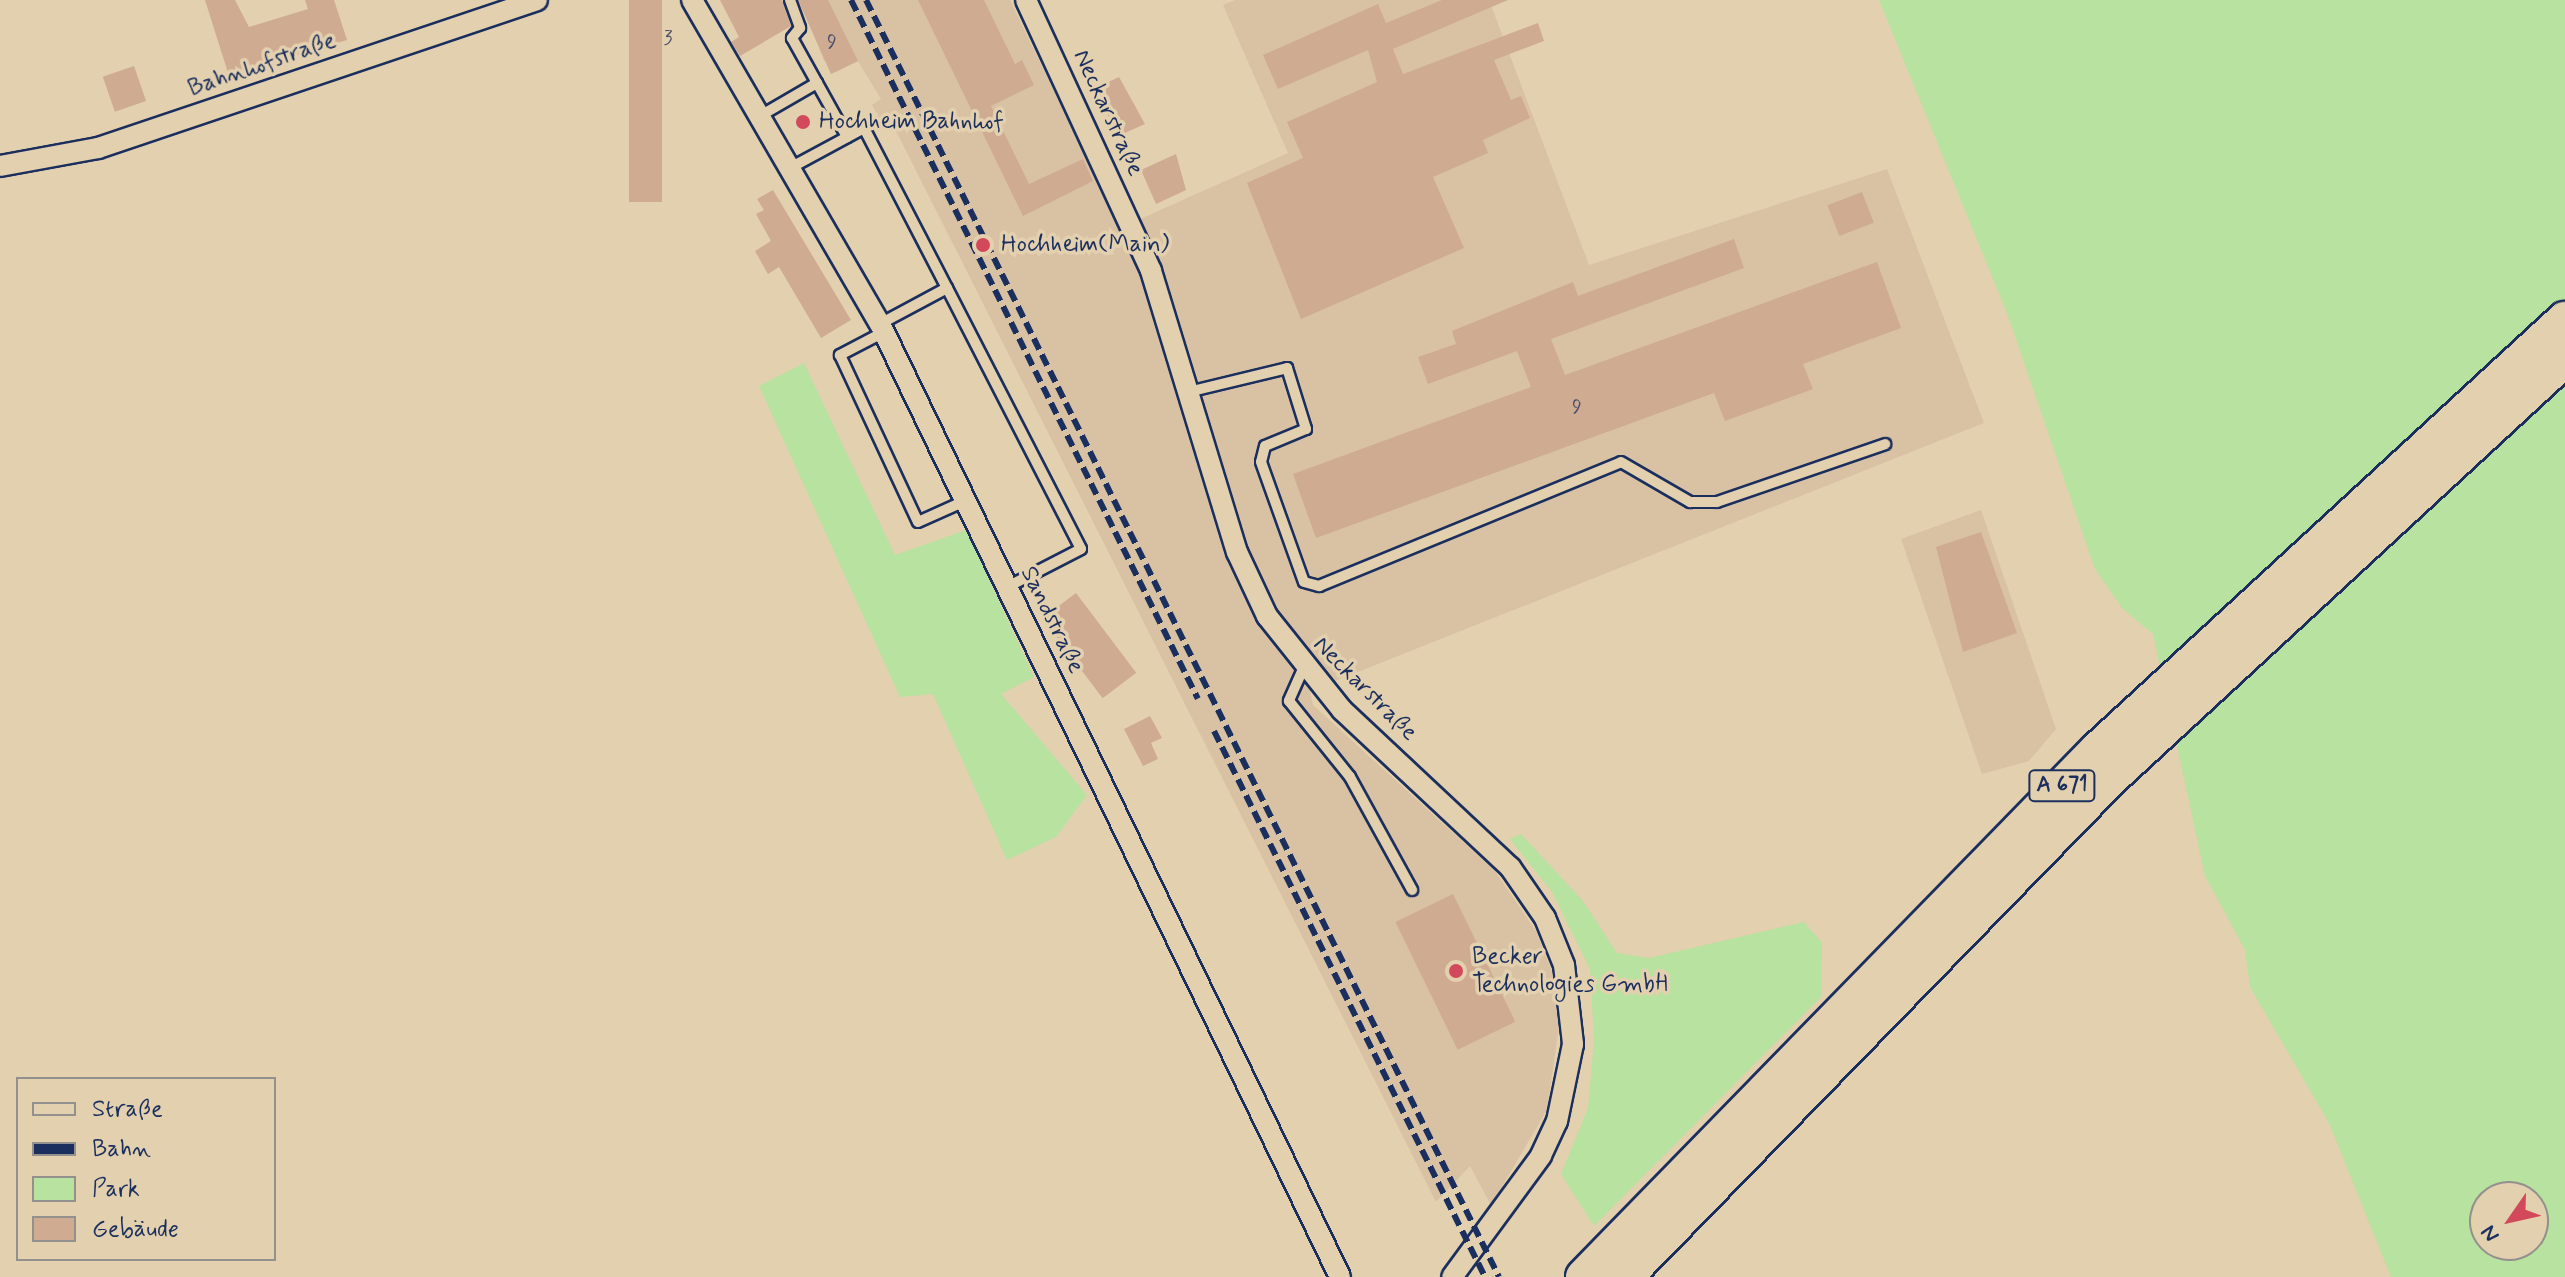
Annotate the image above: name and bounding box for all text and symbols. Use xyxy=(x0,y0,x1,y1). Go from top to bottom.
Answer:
street label: Bahnhofstraße xyxy=(184,26,340,104)
house number: 3 xyxy=(663,26,673,50)
house number: 9 xyxy=(827,30,837,54)
street label: Neckarstraße xyxy=(1066,45,1150,181)
place label: Hochheim Bahnhof xyxy=(819,108,1013,136)
marker: Hochheim Bahnhof xyxy=(794,113,812,131)
place label: Hochheim(Main) xyxy=(1001,231,1169,259)
marker: Hochheim(Main) xyxy=(972,234,994,256)
house number: 9 xyxy=(1572,395,1582,419)
street label: Sandstraße xyxy=(1014,562,1090,678)
street label: Neckarstraße xyxy=(1307,631,1423,747)
road number: A 671 xyxy=(2028,768,2096,804)
place label: Becker Technologies GmbH xyxy=(1472,943,1668,999)
marker: Becker Technologies GmbH xyxy=(1447,962,1465,980)
legend xyxy=(16,1077,276,1261)
text: Straße xyxy=(92,1094,163,1125)
text: Bahn xyxy=(92,1134,151,1165)
text: Park xyxy=(92,1174,140,1205)
north arrow xyxy=(2469,1181,2549,1261)
text: Gebäude xyxy=(92,1214,179,1245)
text: N xyxy=(2475,1219,2506,1247)

